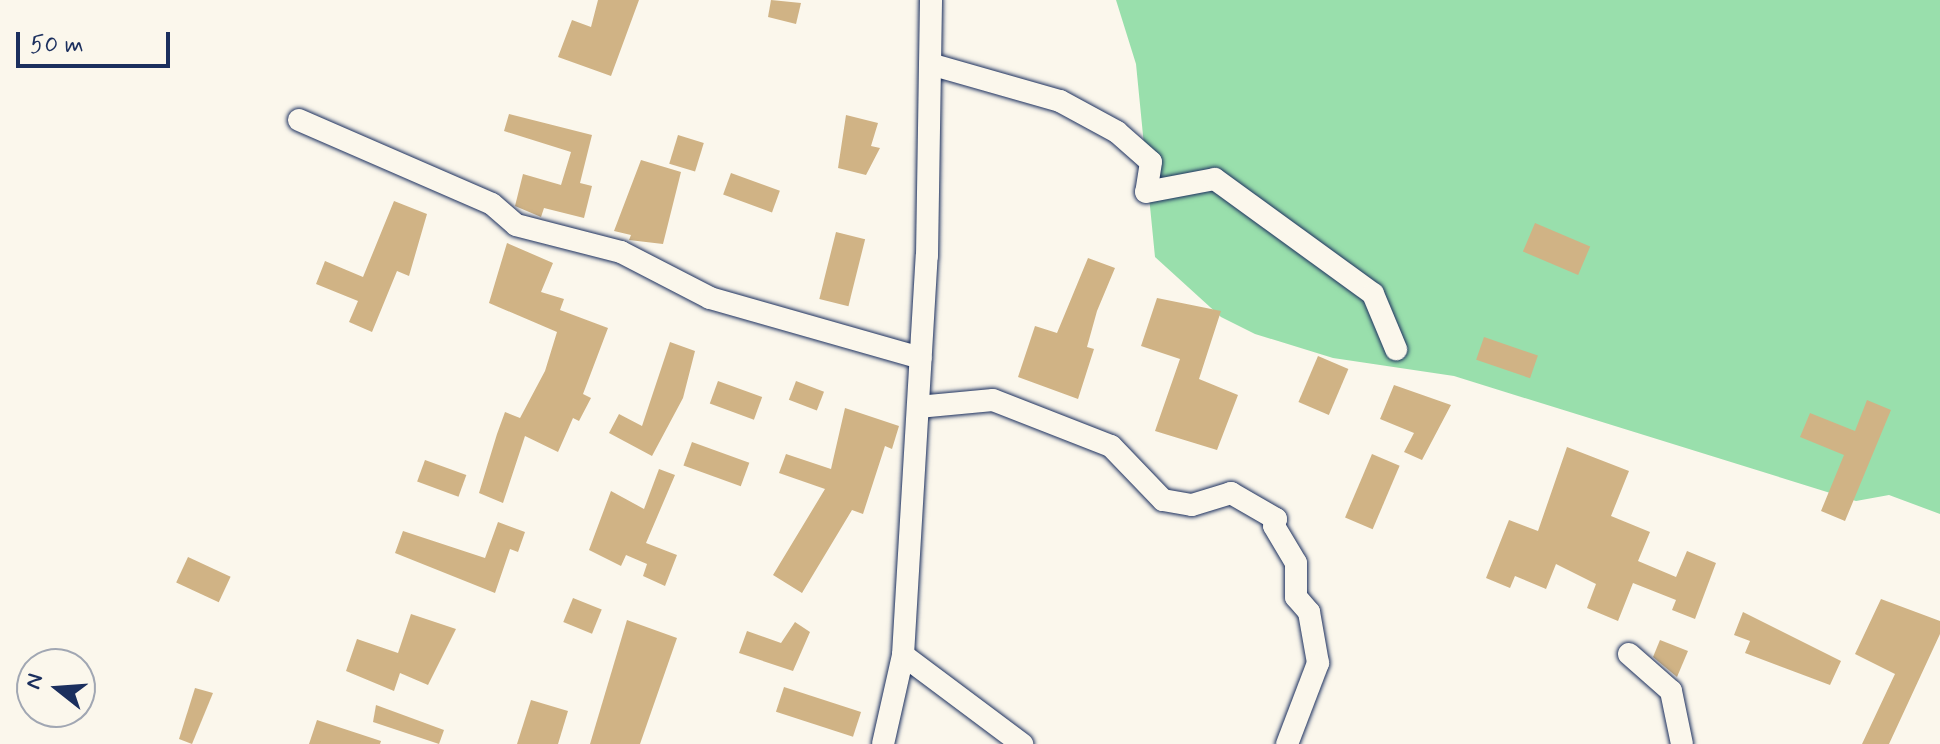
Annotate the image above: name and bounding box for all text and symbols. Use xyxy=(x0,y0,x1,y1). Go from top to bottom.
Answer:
scale bar xyxy=(20,16,174,66)
text: 50 m xyxy=(30,30,84,61)
north arrow xyxy=(16,648,96,728)
text: N xyxy=(19,670,50,693)

